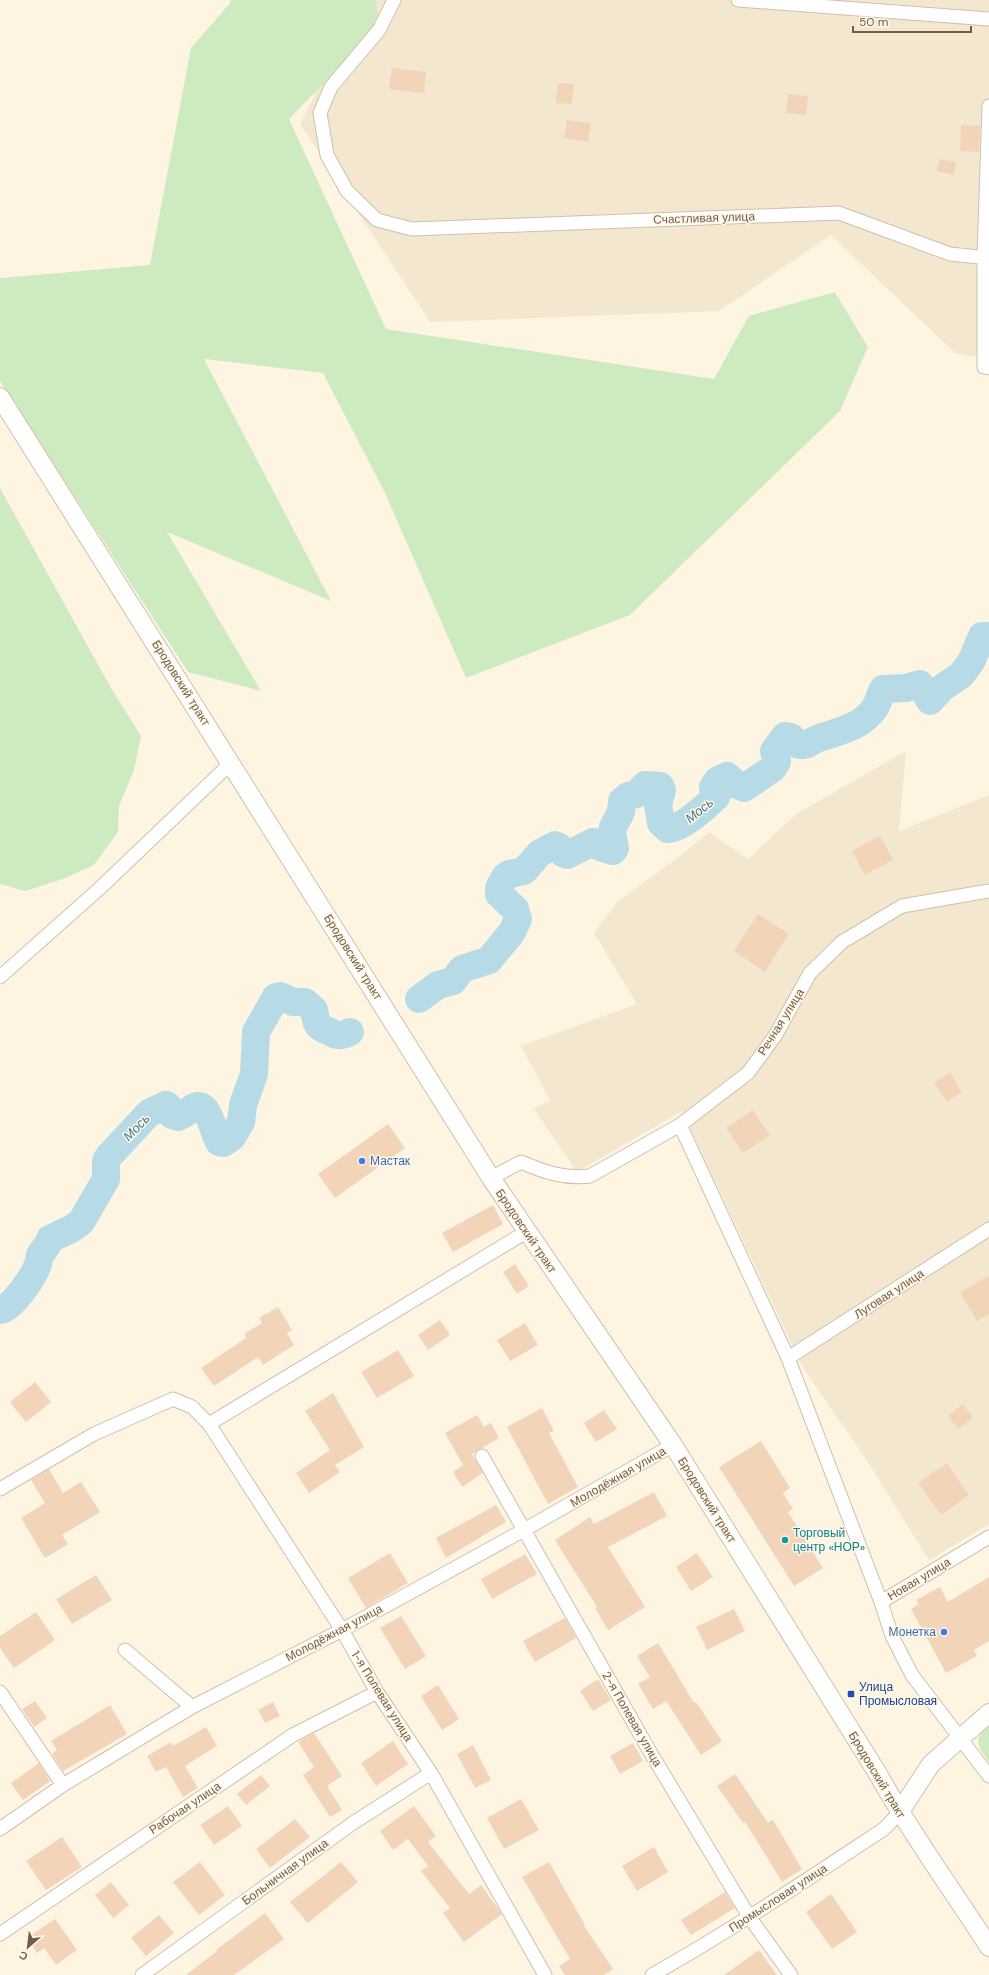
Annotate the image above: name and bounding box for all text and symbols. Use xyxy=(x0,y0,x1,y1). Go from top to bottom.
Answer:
scale bar xyxy=(853,8,971,34)
text: 50 m xyxy=(859,14,888,30)
street label: Счастливая улица xyxy=(653,208,756,228)
street label: Бродовский тракт xyxy=(148,637,214,729)
water label: Мось xyxy=(682,794,717,827)
street label: Бродовский тракт xyxy=(320,911,386,1003)
street label: Речная улица xyxy=(754,985,808,1058)
water label: Мось xyxy=(119,1110,153,1145)
place label: Мастак xyxy=(370,1153,411,1169)
marker: Мастак xyxy=(357,1156,367,1166)
street label: Бродовский тракт xyxy=(492,1186,560,1277)
street label: Луговая улица xyxy=(851,1265,927,1323)
street label: Молодёжная улица xyxy=(567,1443,669,1511)
street label: Бродовский тракт xyxy=(674,1454,740,1546)
place label: Торговый центр «НОР» xyxy=(793,1525,865,1555)
marker: Торговый центр «НОР» xyxy=(780,1535,790,1545)
street label: Новая улица xyxy=(884,1554,954,1604)
street label: Молодёжная улица xyxy=(283,1600,386,1665)
place label: Монетка xyxy=(889,1624,936,1640)
marker: Монетка xyxy=(939,1627,949,1637)
street label: 1-я Полевая улица xyxy=(348,1648,417,1745)
street label: 2-я Полевая улица xyxy=(598,1668,666,1770)
place label: Улица Промысловая xyxy=(859,1679,937,1709)
marker: Улица Промысловая xyxy=(846,1689,856,1699)
street label: Бродовский тракт xyxy=(845,1729,909,1822)
street label: Рабочая улица xyxy=(146,1778,224,1838)
street label: Больничная улица xyxy=(239,1835,332,1909)
street label: Промысловая улица xyxy=(726,1860,831,1936)
north arrow xyxy=(8,1927,48,1967)
text: С xyxy=(16,1948,30,1964)

